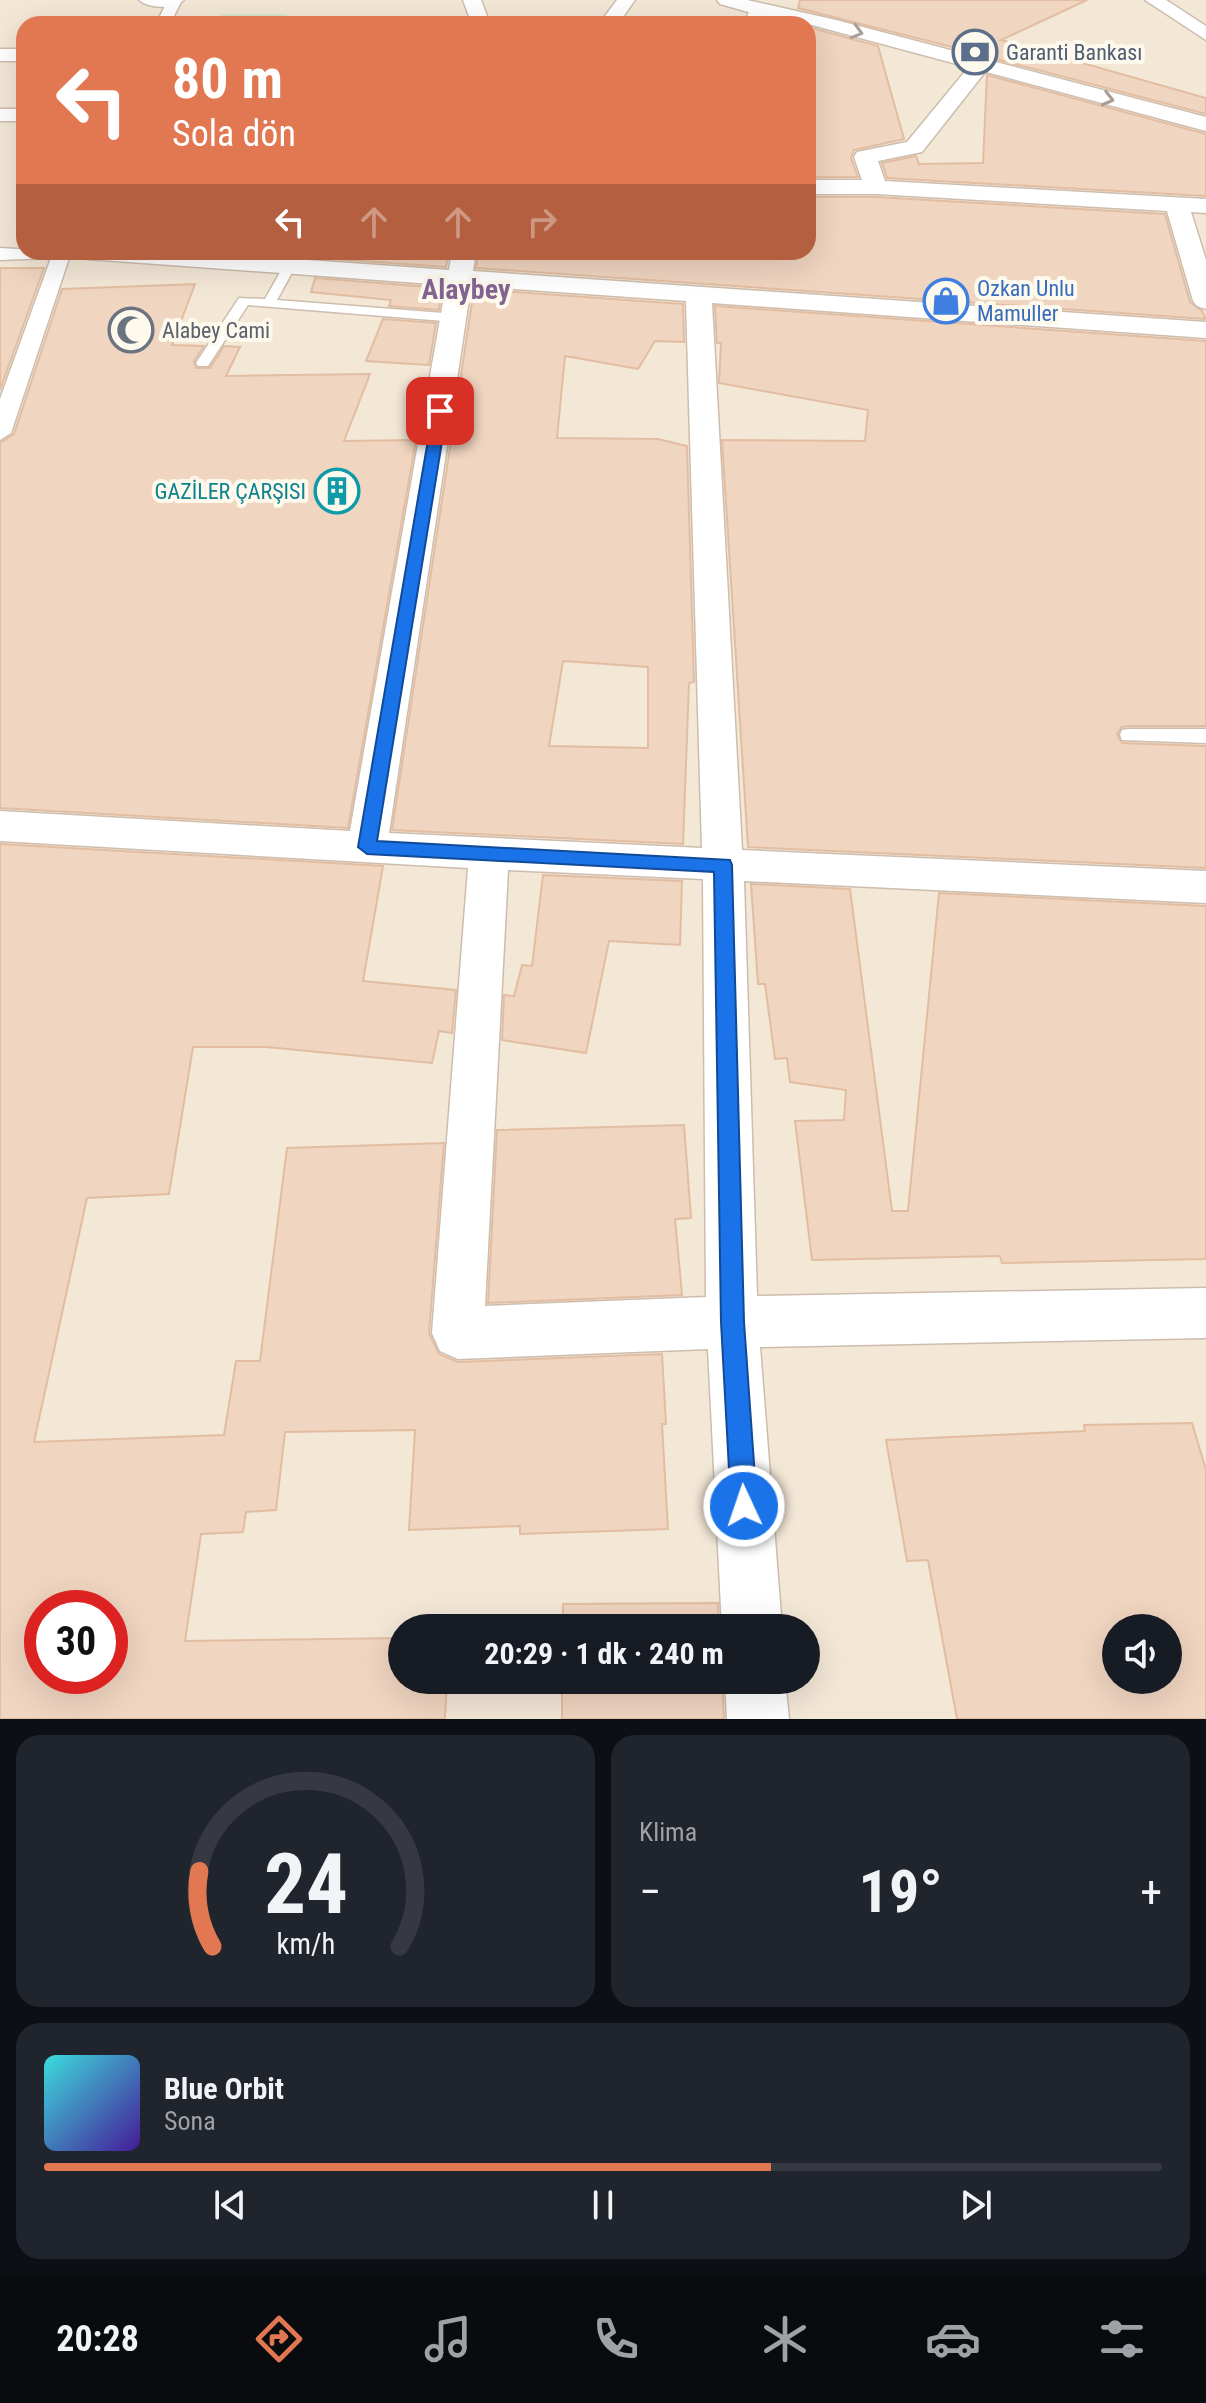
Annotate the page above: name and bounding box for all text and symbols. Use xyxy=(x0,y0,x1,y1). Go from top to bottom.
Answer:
one-way arrow xyxy=(849,23,863,39)
bank icon: Garanti Bankası xyxy=(951,28,999,76)
place label: Garanti Bankası xyxy=(1006,40,1142,65)
text: 80 m xyxy=(172,46,283,112)
icon: left xyxy=(40,48,144,152)
one-way arrow xyxy=(1100,90,1114,107)
text: Sola dön xyxy=(172,113,296,155)
icon: left xyxy=(268,200,312,244)
icon: ahead xyxy=(352,200,396,244)
icon: ahead xyxy=(436,200,480,244)
icon: right xyxy=(520,200,564,244)
district label: Alaybey xyxy=(422,273,511,306)
place label: Ozkan Unlu Mamuller xyxy=(977,276,1075,326)
shop icon: Ozkan Unlu Mamuller xyxy=(922,277,970,325)
mosque icon: Alabey Cami xyxy=(107,306,155,354)
place label: Alabey Cami xyxy=(162,318,270,343)
pin xyxy=(406,377,474,445)
icon: arrive xyxy=(418,389,462,433)
building icon: GAZİLER ÇARŞISI xyxy=(313,467,361,515)
place label: GAZİLER ÇARŞISI xyxy=(155,479,306,504)
position arrow xyxy=(702,1464,786,1548)
speed limit sign: 30 xyxy=(24,1590,128,1694)
map controls xyxy=(1102,1614,1182,1694)
button: sound xyxy=(1102,1614,1182,1694)
text: 20:29 · 1 dk · 240 m xyxy=(484,1636,724,1671)
text: Klima xyxy=(639,1817,697,1847)
text: 24 xyxy=(263,1836,348,1933)
text: 19° xyxy=(859,1856,943,1927)
text: − xyxy=(639,1866,661,1918)
text: + xyxy=(1140,1866,1162,1918)
text: km/h xyxy=(276,1927,335,1961)
text: Blue Orbit xyxy=(164,2071,284,2106)
text: Sona xyxy=(164,2106,216,2136)
icon: previous xyxy=(208,2183,252,2227)
icon: pause xyxy=(581,2183,625,2227)
icon: next xyxy=(954,2183,998,2227)
icon: directions xyxy=(251,2311,307,2367)
icon: music xyxy=(420,2311,476,2367)
icon: phone xyxy=(588,2311,644,2367)
icon: climate xyxy=(757,2311,813,2367)
icon: car xyxy=(925,2311,981,2367)
icon: filters xyxy=(1094,2311,1150,2367)
text: 20:28 xyxy=(56,2318,139,2360)

